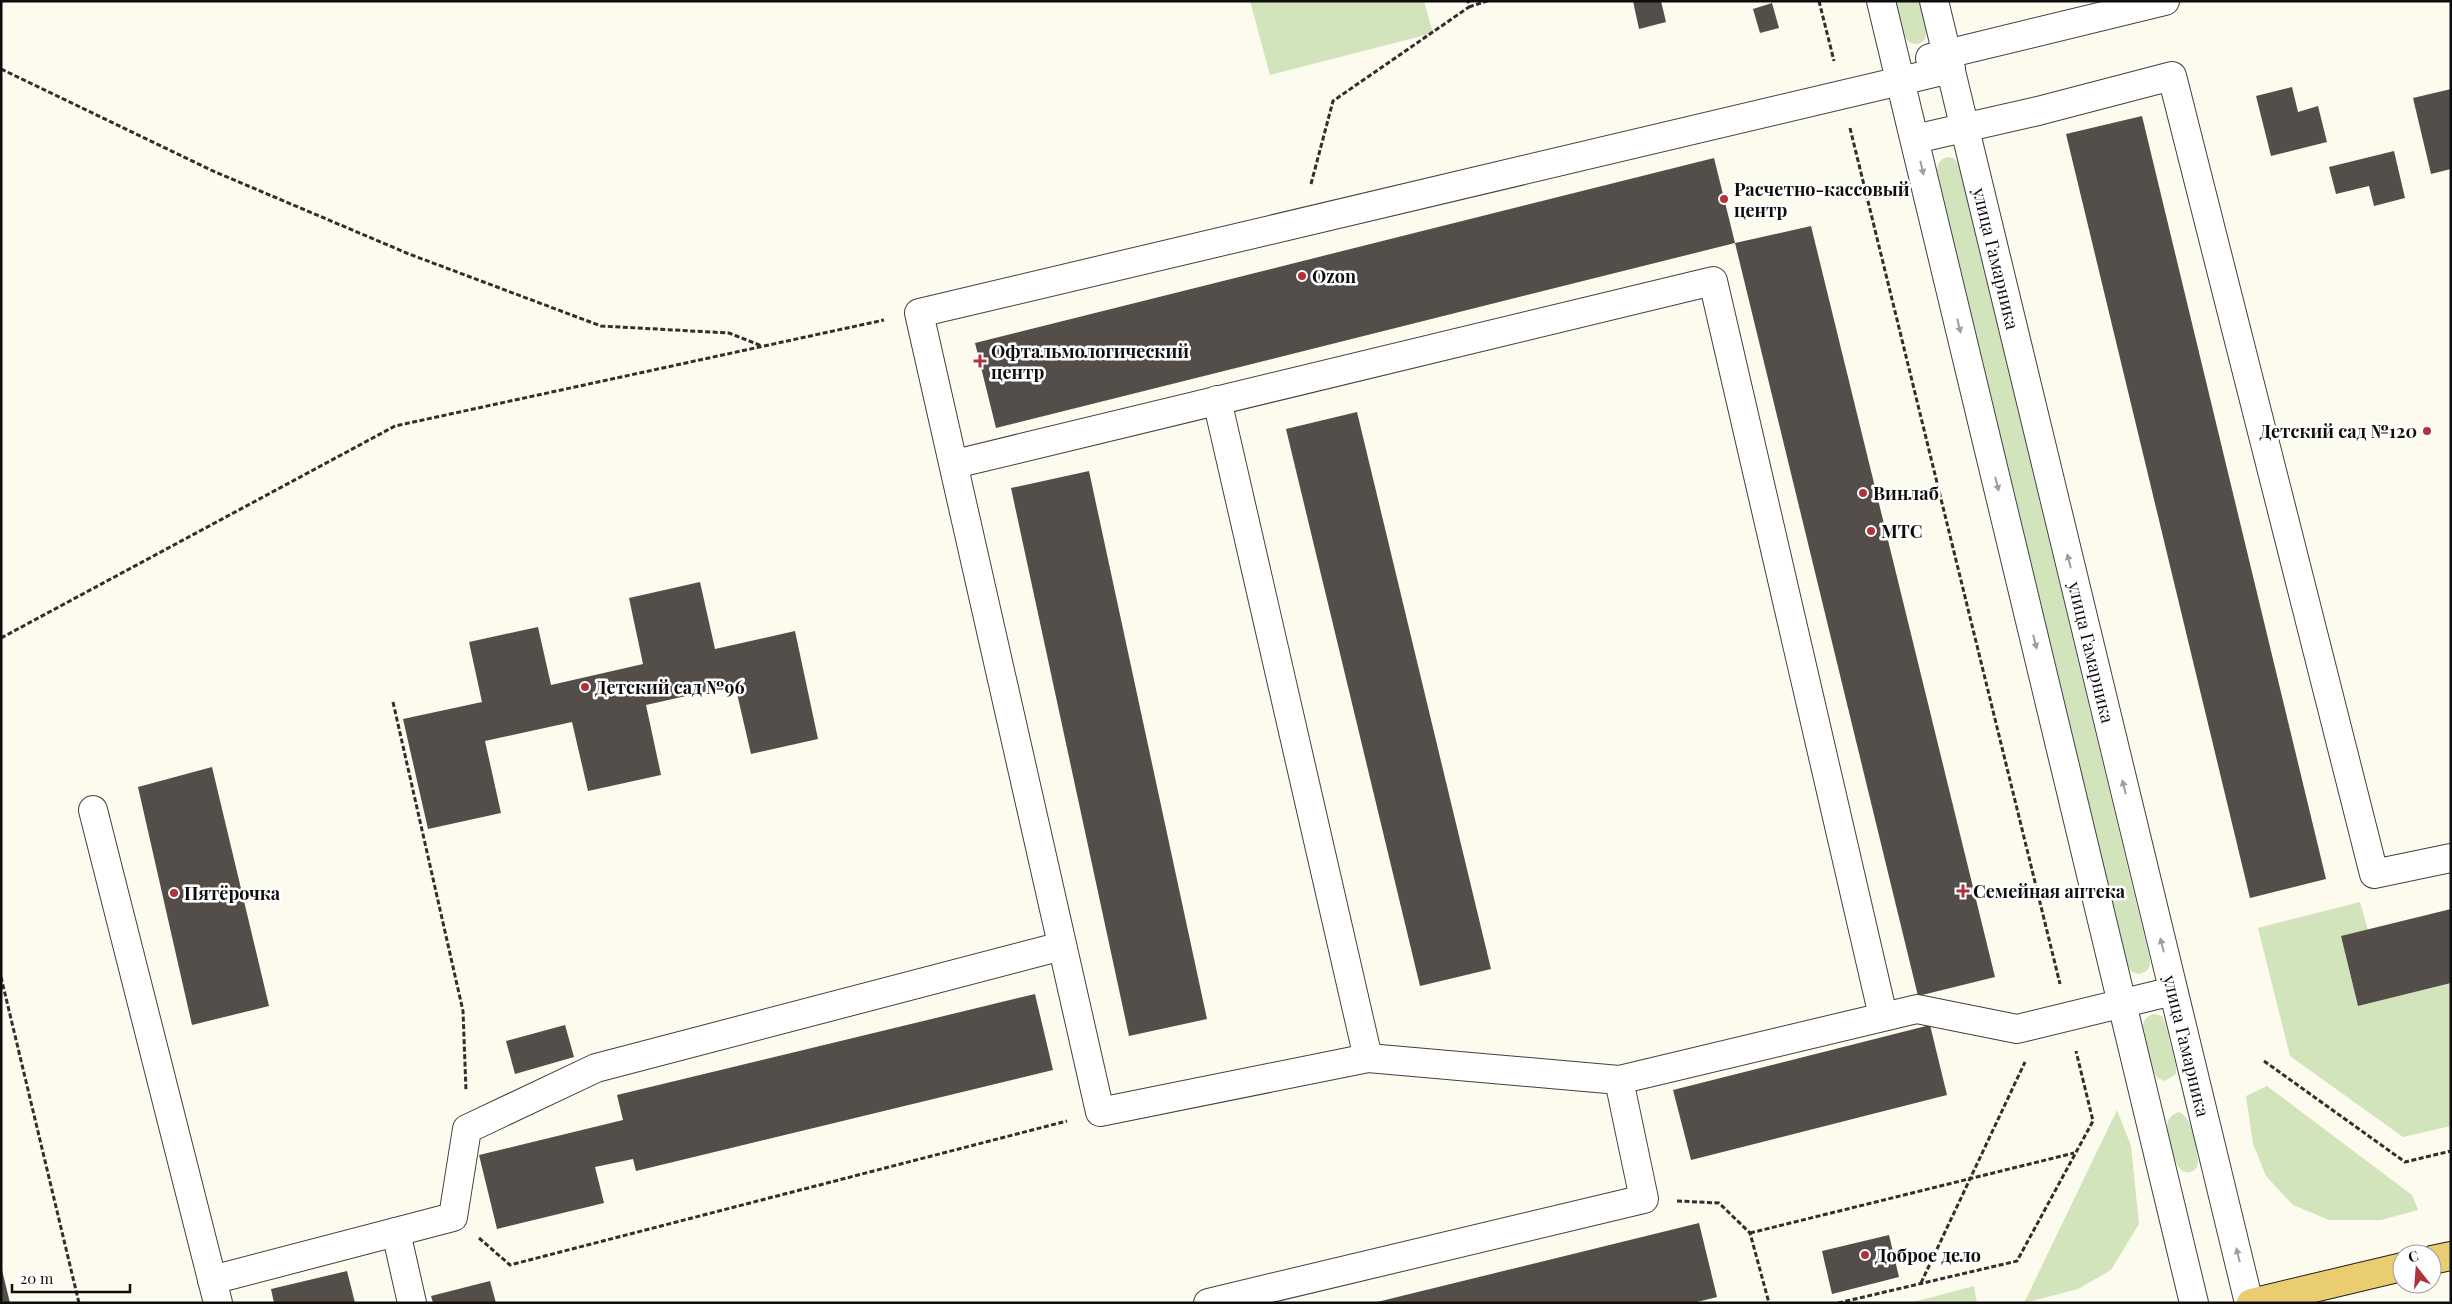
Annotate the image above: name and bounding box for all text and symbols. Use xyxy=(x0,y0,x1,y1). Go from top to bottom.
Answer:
one-way arrow xyxy=(1918,160,1926,176)
place label: Расчетно-кассовый центр xyxy=(1734,177,1910,222)
street label: улица Гамарника xyxy=(1967,184,2025,332)
marker: Расчетно-кассовый центр xyxy=(1718,193,1730,205)
place label: Ozon xyxy=(1312,264,1356,288)
marker: Ozon xyxy=(1296,270,1308,282)
one-way arrow xyxy=(1955,318,1963,333)
place label: Офтальмологический центр xyxy=(991,339,1189,384)
marker: Офтальмологический центр xyxy=(973,354,987,368)
place label: Детский сад №120 xyxy=(2260,419,2417,443)
marker: Детский сад №120 xyxy=(2421,425,2433,437)
one-way arrow xyxy=(1993,476,2001,491)
place label: Винлаб xyxy=(1873,481,1939,505)
marker: Винлаб xyxy=(1857,487,1869,499)
place label: МТС xyxy=(1881,519,1922,543)
marker: МТС xyxy=(1865,525,1877,537)
one-way arrow xyxy=(2065,553,2073,568)
street label: улица Гамарника xyxy=(2063,578,2120,726)
one-way arrow xyxy=(2031,634,2039,649)
place label: Детский сад №96 xyxy=(595,675,745,699)
marker: Детский сад №96 xyxy=(579,681,591,693)
one-way arrow xyxy=(2120,779,2128,794)
place label: Семейная аптека xyxy=(1973,879,2126,903)
place label: Пятёрочка xyxy=(184,881,281,905)
marker: Семейная аптека xyxy=(1957,885,1969,897)
marker: Пятёрочка xyxy=(168,887,180,899)
one-way arrow xyxy=(2158,937,2166,952)
street label: улица Гамарника xyxy=(2158,972,2216,1119)
place label: Доброе дело xyxy=(1875,1243,1981,1267)
north arrow xyxy=(2392,1244,2442,1294)
text: С xyxy=(2406,1246,2421,1267)
one-way arrow xyxy=(2234,1248,2242,1263)
marker: Доброе дело xyxy=(1859,1249,1871,1261)
scale bar xyxy=(12,1262,130,1294)
text: 20 m xyxy=(20,1268,54,1288)

